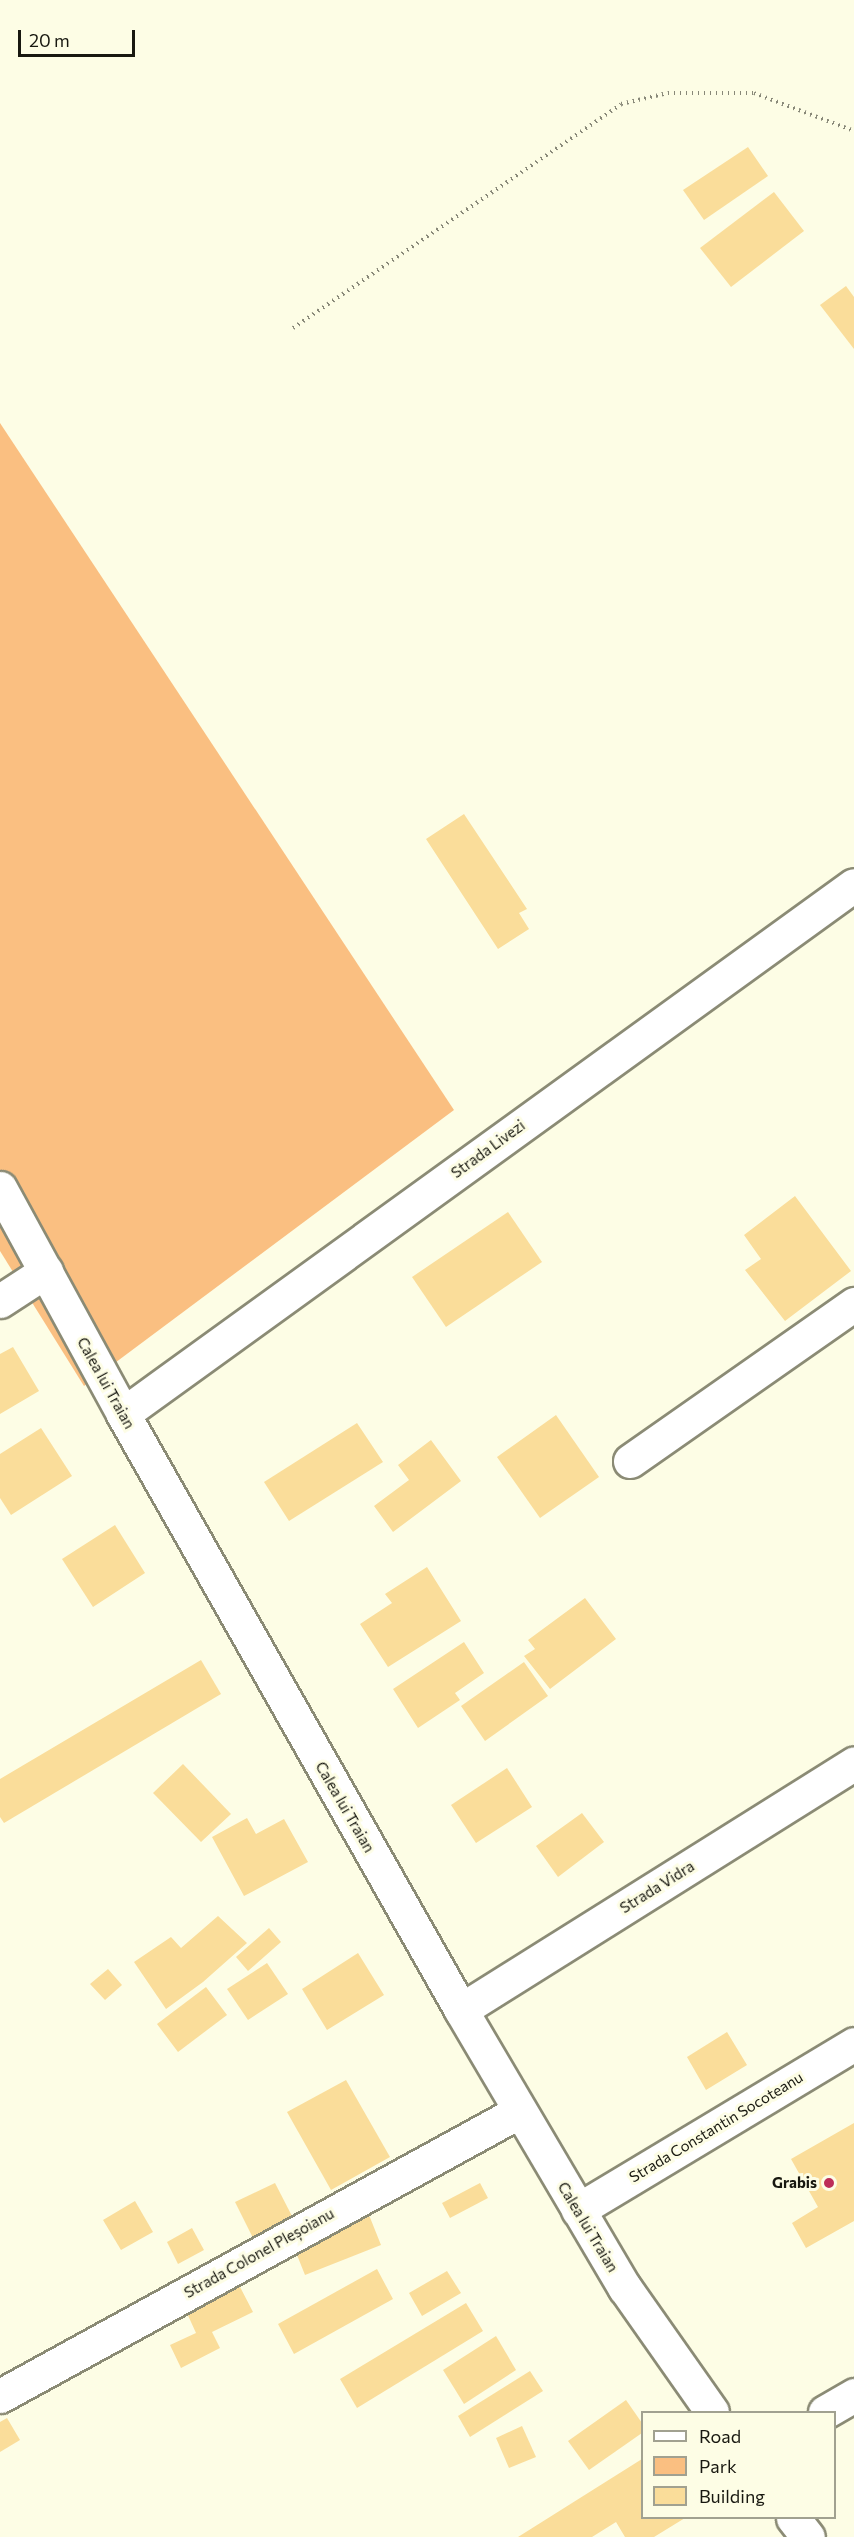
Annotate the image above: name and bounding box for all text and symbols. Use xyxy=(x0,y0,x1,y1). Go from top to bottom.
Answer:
scale bar xyxy=(21,18,138,56)
text: 20 m xyxy=(29,29,70,51)
street label: Strada Livezi xyxy=(448,1116,528,1182)
street label: Calea lui Traian xyxy=(73,1334,139,1432)
street label: Calea lui Traian xyxy=(312,1758,378,1856)
street label: Strada Vidra xyxy=(616,1857,698,1917)
street label: Strada Constantin Socoteanu xyxy=(626,2068,806,2186)
place label: Grabis xyxy=(772,2174,817,2192)
marker: Grabis xyxy=(822,2176,836,2190)
street label: Calea lui Traian xyxy=(554,2179,622,2275)
street label: Strada Colonel Pleșoianu xyxy=(181,2204,337,2302)
legend xyxy=(641,2411,836,2519)
text: Road xyxy=(699,2425,741,2447)
text: Park xyxy=(699,2455,737,2477)
text: Building xyxy=(699,2485,765,2507)

